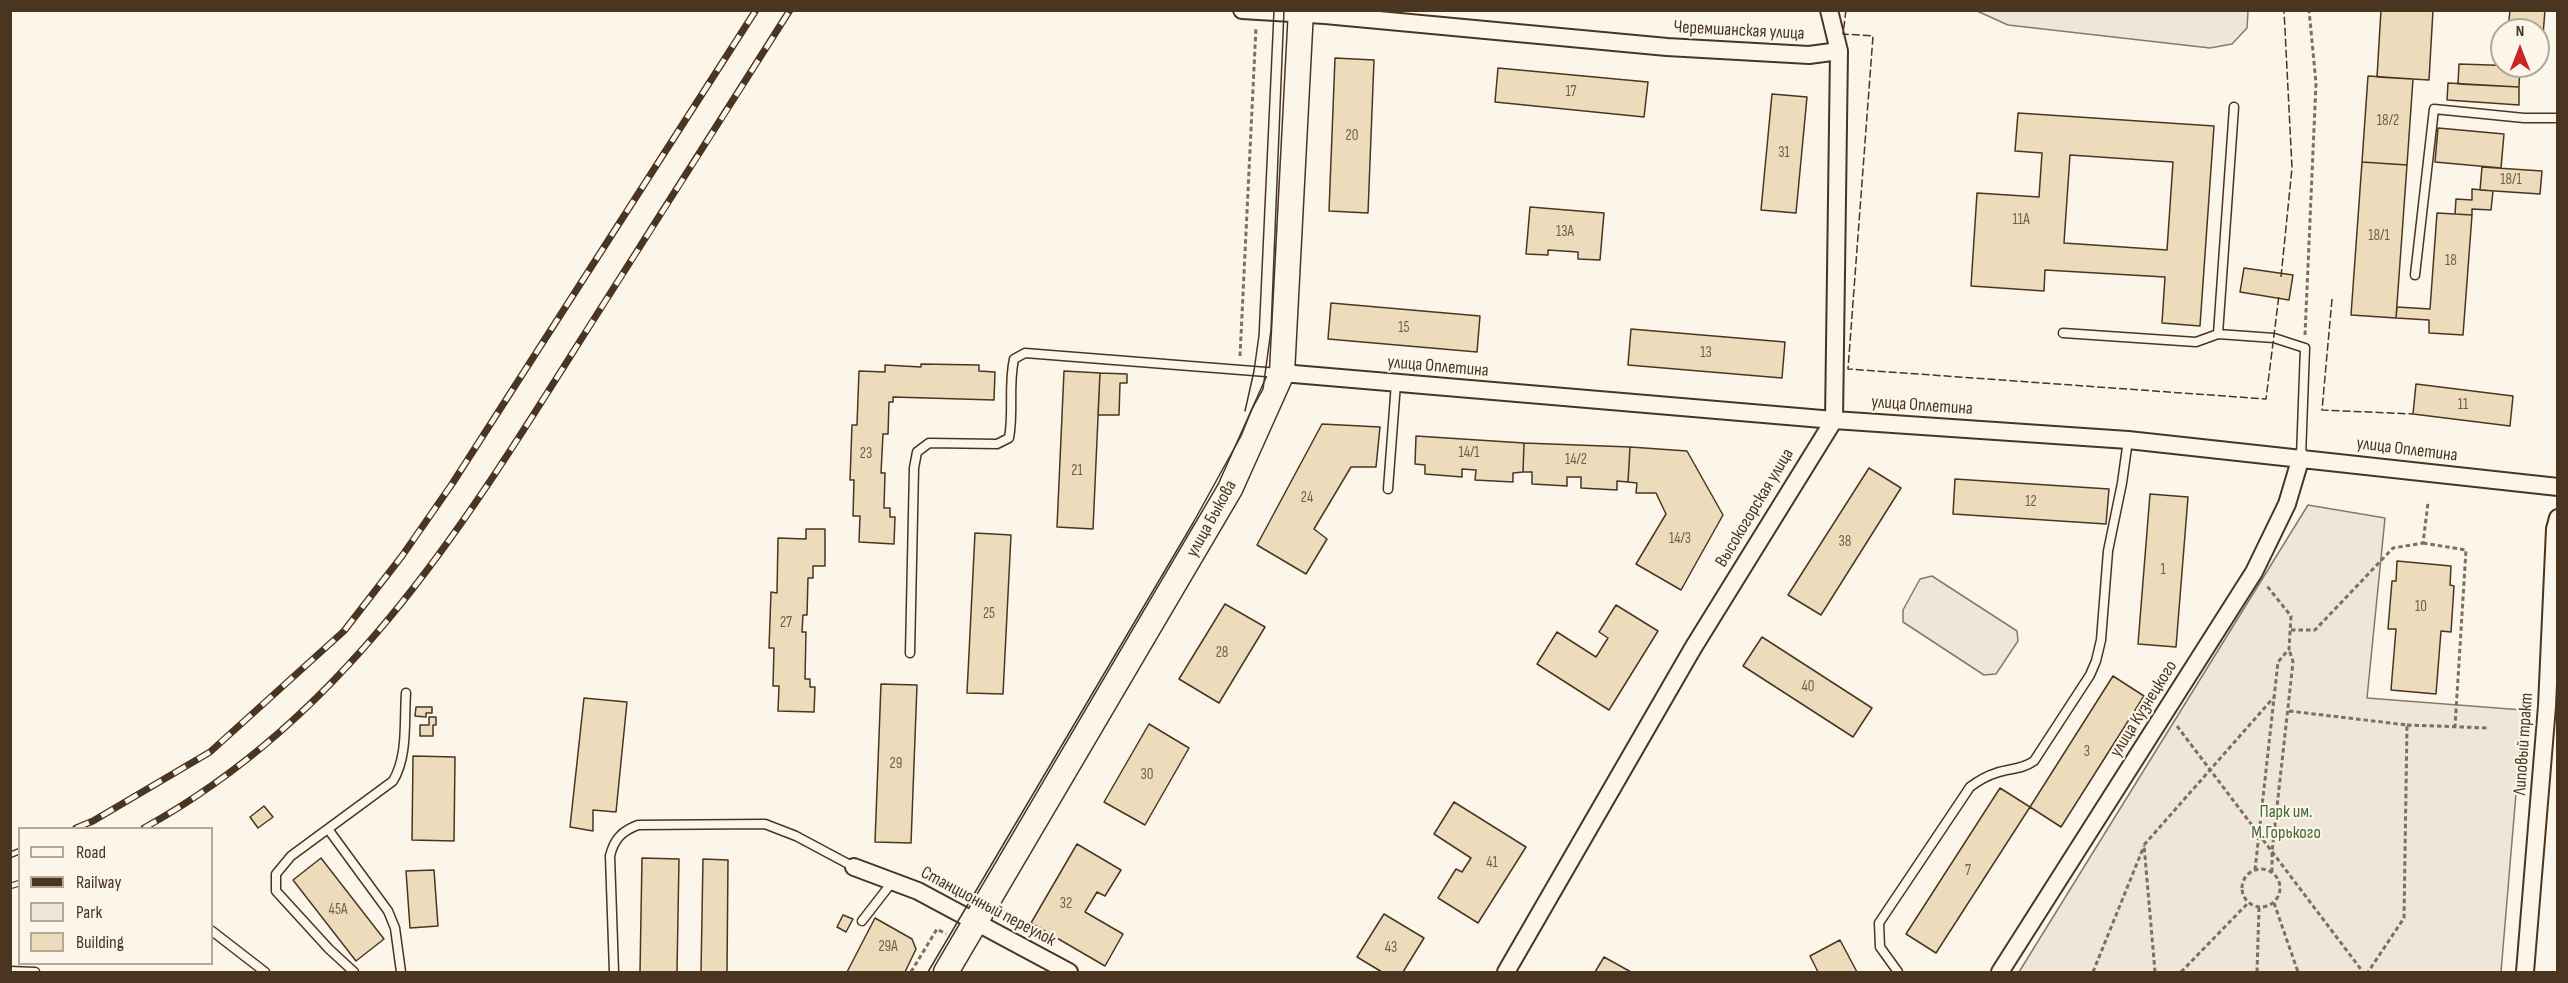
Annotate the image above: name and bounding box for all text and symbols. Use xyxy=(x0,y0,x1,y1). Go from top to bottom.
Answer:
street label: Черемшанская улица xyxy=(1673,17,1805,45)
north arrow xyxy=(2490,18,2550,78)
text: N xyxy=(2516,22,2524,41)
house number: 17 xyxy=(1565,83,1577,101)
house number: 18/2 xyxy=(2377,112,2399,130)
house number: 20 xyxy=(1346,127,1358,145)
house number: 31 xyxy=(1778,144,1790,162)
house number: 18/1 xyxy=(2500,171,2522,189)
house number: 11А xyxy=(2012,211,2030,229)
house number: 13А xyxy=(1556,223,1574,241)
house number: 18/1 xyxy=(2368,227,2390,245)
house number: 18 xyxy=(2445,252,2457,270)
house number: 15 xyxy=(1398,319,1410,337)
house number: 13 xyxy=(1700,344,1712,362)
street label: улица Оплетина xyxy=(1386,352,1490,382)
street label: улица Оплетина xyxy=(1871,392,1973,420)
house number: 11 xyxy=(2458,396,2468,414)
street label: улица Оплетина xyxy=(2355,433,2459,467)
house number: 14/1 xyxy=(1458,444,1480,462)
house number: 23 xyxy=(860,445,872,463)
street label: Высокогорская улица xyxy=(1711,445,1799,571)
house number: 14/2 xyxy=(1565,451,1587,469)
house number: 21 xyxy=(1071,462,1083,480)
street label: улица Быкова xyxy=(1182,477,1242,561)
house number: 24 xyxy=(1301,489,1313,507)
house number: 12 xyxy=(2025,493,2037,511)
house number: 14/3 xyxy=(1669,530,1691,548)
house number: 38 xyxy=(1839,533,1851,551)
house number: 1 xyxy=(2160,561,2166,579)
house number: 10 xyxy=(2415,598,2427,616)
house number: 25 xyxy=(983,605,995,623)
house number: 27 xyxy=(780,614,792,632)
house number: 28 xyxy=(1216,644,1228,662)
street label: улица Кузнецкого xyxy=(2106,657,2182,761)
house number: 40 xyxy=(1802,678,1814,696)
street label: Липовый тракт xyxy=(2510,692,2538,796)
house number: 3 xyxy=(2084,743,2090,761)
house number: 29 xyxy=(890,755,902,773)
house number: 30 xyxy=(1141,766,1153,784)
park label: Парк им. М.Горького xyxy=(2251,801,2321,844)
legend xyxy=(18,827,213,965)
text: Road xyxy=(76,842,106,863)
house number: 41 xyxy=(1486,854,1498,872)
street label: Станционный переулок xyxy=(917,862,1059,952)
house number: 7 xyxy=(1965,862,1971,880)
text: Railway xyxy=(76,872,121,893)
house number: 32 xyxy=(1060,895,1072,913)
house number: 45А xyxy=(329,901,347,919)
text: Park xyxy=(76,902,102,923)
text: Building xyxy=(76,932,124,953)
house number: 29А xyxy=(878,938,898,956)
house number: 43 xyxy=(1385,939,1397,957)

